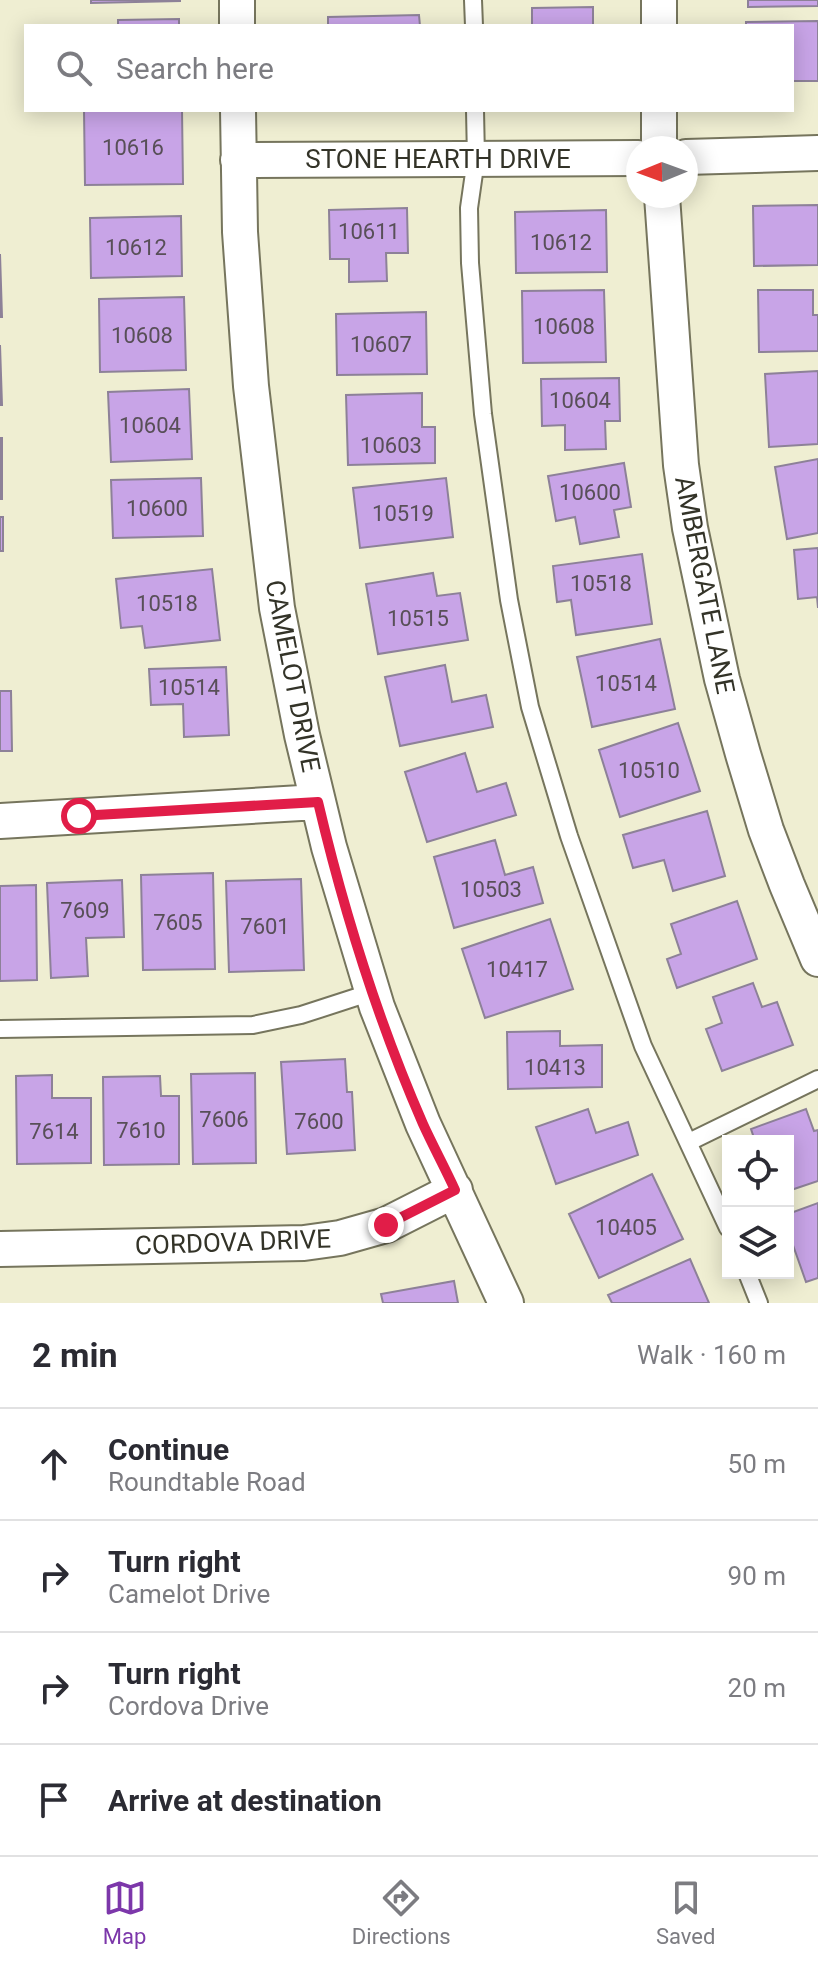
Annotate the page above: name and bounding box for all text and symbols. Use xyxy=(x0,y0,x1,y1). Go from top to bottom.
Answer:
search box xyxy=(24,24,794,112)
icon: search xyxy=(52,46,96,90)
text: Search here xyxy=(116,51,274,86)
house number: 10616 xyxy=(102,135,164,160)
north arrow xyxy=(626,136,698,208)
street label: STONE HEARTH DRIVE xyxy=(305,144,571,174)
house number: 10611 xyxy=(338,219,400,244)
house number: 10612 xyxy=(530,230,592,255)
house number: 10612 xyxy=(105,235,167,260)
house number: 10608 xyxy=(533,314,595,339)
house number: 10608 xyxy=(111,323,173,348)
house number: 10607 xyxy=(350,332,412,357)
house number: 10604 xyxy=(549,388,611,413)
house number: 10604 xyxy=(119,413,181,438)
house number: 10603 xyxy=(360,433,422,458)
street label: AMBERGATE LANE xyxy=(669,474,741,696)
house number: 10600 xyxy=(559,480,621,505)
house number: 10600 xyxy=(126,496,188,521)
house number: 10519 xyxy=(372,501,434,526)
house number: 10518 xyxy=(570,571,632,596)
street label: CAMELOT DRIVE xyxy=(260,577,326,775)
house number: 10518 xyxy=(136,591,198,616)
house number: 10515 xyxy=(387,606,449,631)
house number: 10514 xyxy=(595,671,657,696)
house number: 10514 xyxy=(158,675,220,700)
house number: 10510 xyxy=(618,758,680,783)
route start xyxy=(61,798,97,834)
house number: 10503 xyxy=(460,877,522,902)
house number: 7609 xyxy=(60,898,110,923)
house number: 7605 xyxy=(153,910,203,935)
house number: 7601 xyxy=(240,914,290,939)
house number: 10417 xyxy=(486,957,548,982)
house number: 10413 xyxy=(524,1055,586,1080)
house number: 7606 xyxy=(199,1107,249,1132)
house number: 7600 xyxy=(294,1109,344,1134)
house number: 7610 xyxy=(116,1118,166,1143)
house number: 7614 xyxy=(29,1119,79,1144)
map controls xyxy=(722,1135,794,1279)
button: locate xyxy=(722,1135,794,1207)
route end xyxy=(368,1207,404,1243)
button: layers xyxy=(722,1207,794,1279)
house number: 10405 xyxy=(595,1215,657,1240)
street label: CORDOVA DRIVE xyxy=(135,1224,331,1260)
text: 2 min xyxy=(32,1335,117,1375)
text: Walk · 160 m xyxy=(637,1340,786,1370)
text: Continue xyxy=(108,1432,229,1467)
icon: ahead xyxy=(32,1442,76,1486)
text: 50 m xyxy=(728,1449,786,1479)
text: Roundtable Road xyxy=(108,1467,306,1497)
text: Turn right xyxy=(108,1544,241,1579)
icon: right xyxy=(32,1554,76,1598)
text: 90 m xyxy=(728,1561,786,1591)
text: Camelot Drive xyxy=(108,1579,270,1609)
text: Turn right xyxy=(108,1656,241,1691)
icon: right xyxy=(32,1666,76,1710)
text: 20 m xyxy=(728,1673,786,1703)
text: Cordova Drive xyxy=(108,1691,269,1721)
icon: arrive xyxy=(32,1778,76,1822)
text: Arrive at destination xyxy=(108,1783,382,1818)
tab: Map xyxy=(103,1876,147,1949)
tab: Directions xyxy=(352,1876,451,1949)
tab: Saved xyxy=(656,1876,715,1949)

